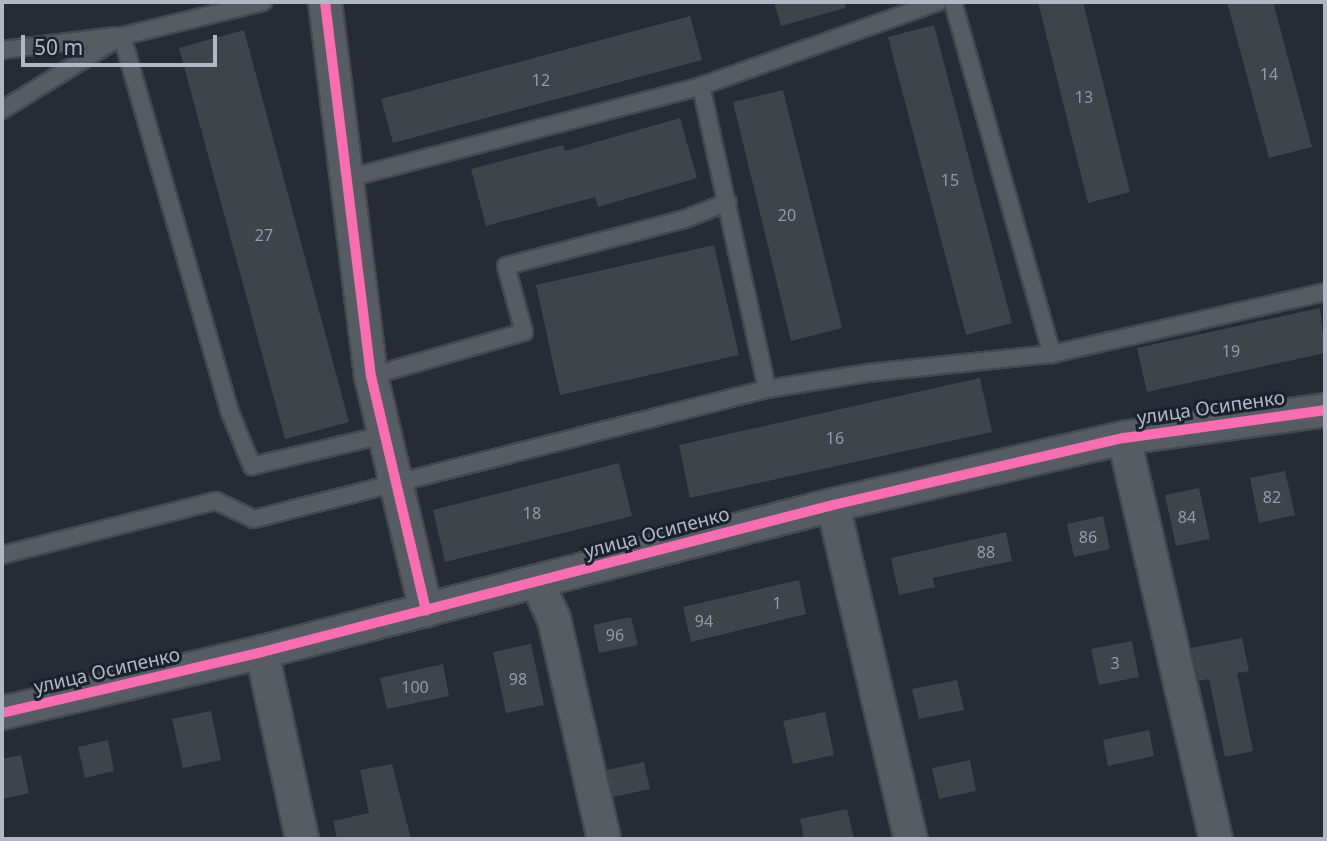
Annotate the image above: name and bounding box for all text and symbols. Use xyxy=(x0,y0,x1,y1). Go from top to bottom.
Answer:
scale bar xyxy=(24,21,220,65)
text: 50 m xyxy=(34,33,83,61)
house number: 14 xyxy=(1260,64,1278,84)
house number: 12 xyxy=(532,70,550,90)
house number: 13 xyxy=(1075,87,1093,107)
house number: 15 xyxy=(941,170,959,190)
house number: 20 xyxy=(778,205,796,225)
house number: 27 xyxy=(255,225,273,245)
house number: 19 xyxy=(1222,341,1240,361)
street label: улица Осипенко xyxy=(1136,386,1286,430)
house number: 16 xyxy=(826,428,844,448)
house number: 82 xyxy=(1263,487,1281,507)
house number: 18 xyxy=(523,503,541,523)
street label: улица Осипенко xyxy=(582,503,732,563)
house number: 84 xyxy=(1178,507,1196,527)
house number: 86 xyxy=(1079,527,1097,547)
house number: 88 xyxy=(977,542,995,562)
house number: 1 xyxy=(772,593,782,613)
house number: 94 xyxy=(695,611,713,631)
house number: 96 xyxy=(606,625,624,645)
street label: улица Осипенко xyxy=(32,643,182,699)
house number: 3 xyxy=(1110,653,1120,673)
house number: 98 xyxy=(509,669,527,689)
house number: 100 xyxy=(401,677,429,697)

